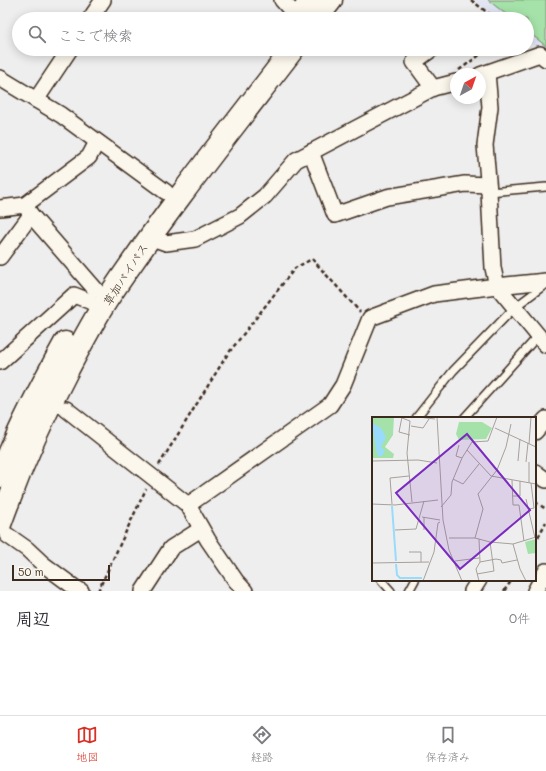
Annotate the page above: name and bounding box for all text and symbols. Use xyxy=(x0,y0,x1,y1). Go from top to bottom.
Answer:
search box xyxy=(12,12,534,56)
icon: search xyxy=(26,23,48,45)
text: ここで検索 xyxy=(58,25,133,45)
north arrow xyxy=(450,68,486,104)
street label: 草加バイパス xyxy=(99,240,151,308)
inset map xyxy=(372,417,536,581)
scale bar xyxy=(12,563,110,582)
text: 50 m xyxy=(18,564,44,579)
text: 周辺 xyxy=(16,607,50,629)
text: 0件 xyxy=(509,609,530,626)
tab: 地図 xyxy=(76,724,98,764)
tab: 経路 xyxy=(251,724,273,764)
tab: 保存済み xyxy=(426,724,470,764)

